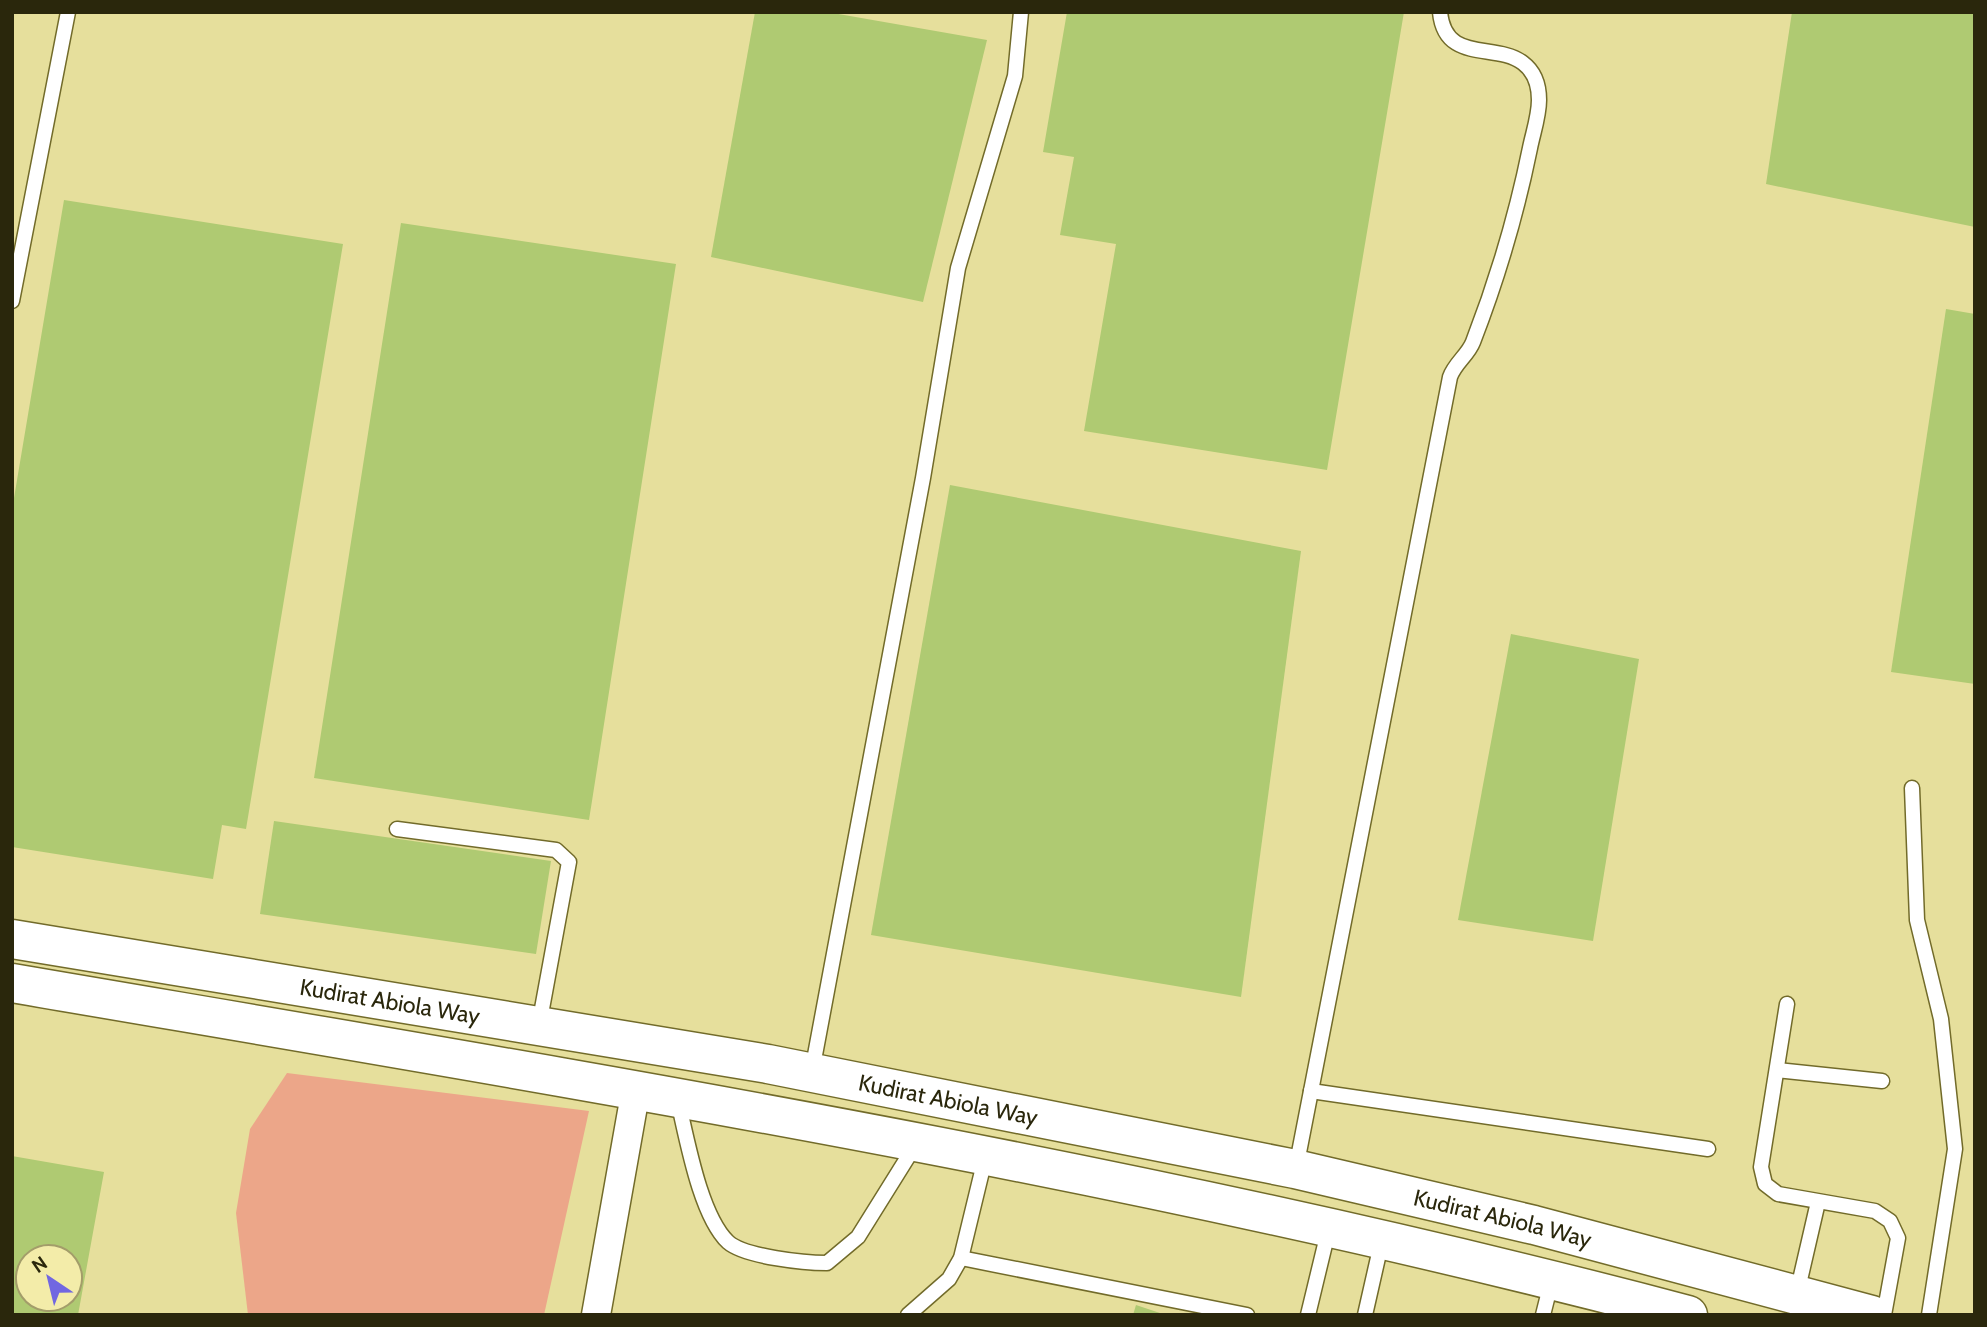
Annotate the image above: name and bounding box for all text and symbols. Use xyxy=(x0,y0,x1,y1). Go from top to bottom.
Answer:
street label: Kudirat Abiola Way xyxy=(298,973,482,1030)
street label: Kudirat Abiola Way xyxy=(856,1068,1041,1132)
street label: Kudirat Abiola Way xyxy=(1411,1183,1595,1254)
north arrow xyxy=(14,1243,84,1313)
text: N xyxy=(27,1251,52,1278)

